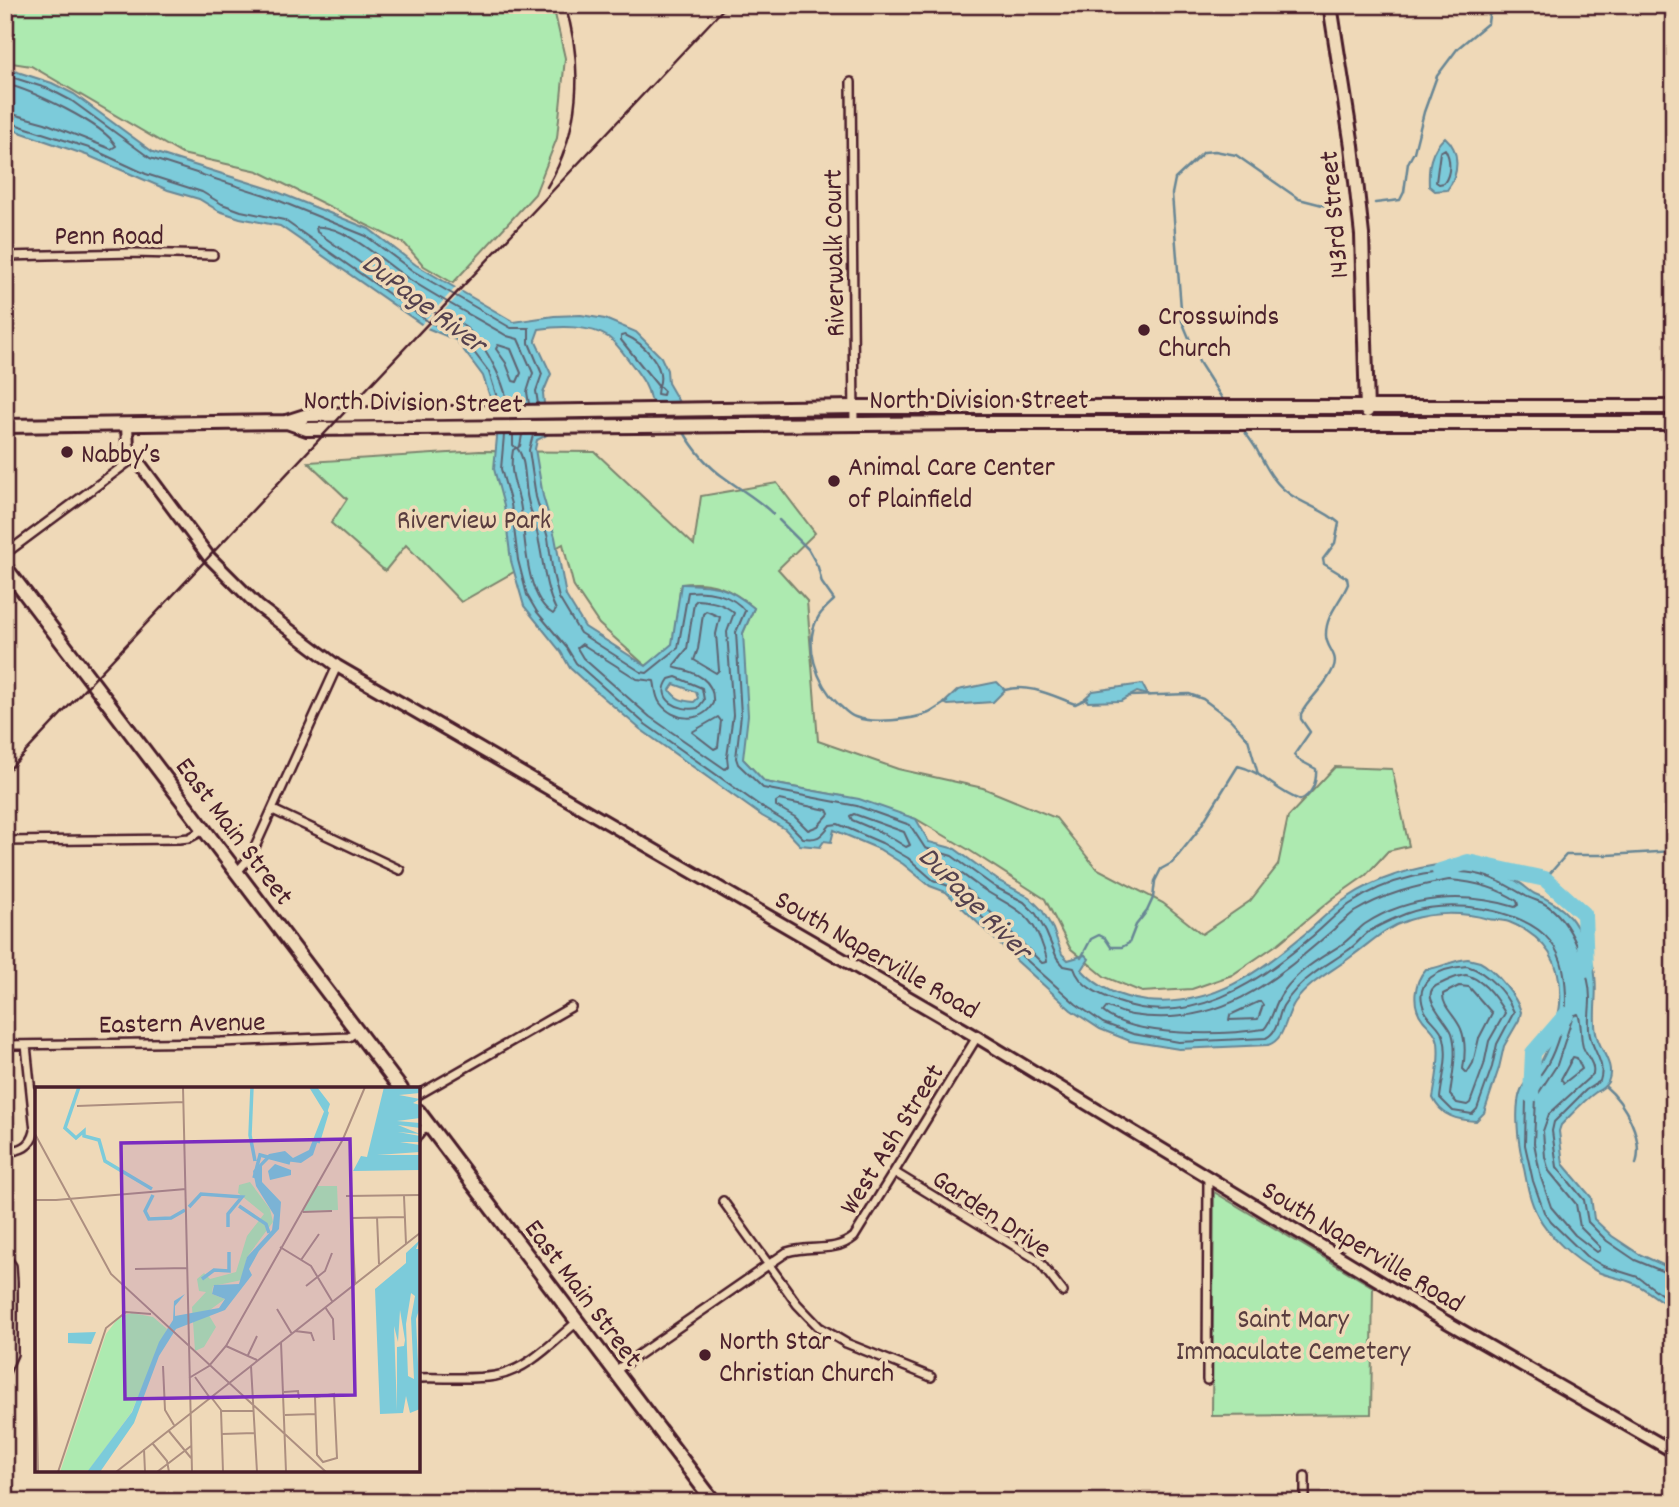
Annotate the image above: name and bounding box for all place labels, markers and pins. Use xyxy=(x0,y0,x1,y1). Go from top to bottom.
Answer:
place label: Crosswinds Church xyxy=(1158,299,1279,371)
marker: Crosswinds Church xyxy=(1136,322,1152,338)
place label: Nabby’s xyxy=(81,437,161,477)
marker: Nabby’s xyxy=(59,444,75,460)
place label: Animal Care Center of Plainfield xyxy=(848,450,1056,522)
marker: Animal Care Center of Plainfield xyxy=(826,473,842,489)
place label: North Star Christian Church xyxy=(719,1324,894,1396)
marker: North Star Christian Church xyxy=(697,1347,713,1363)

